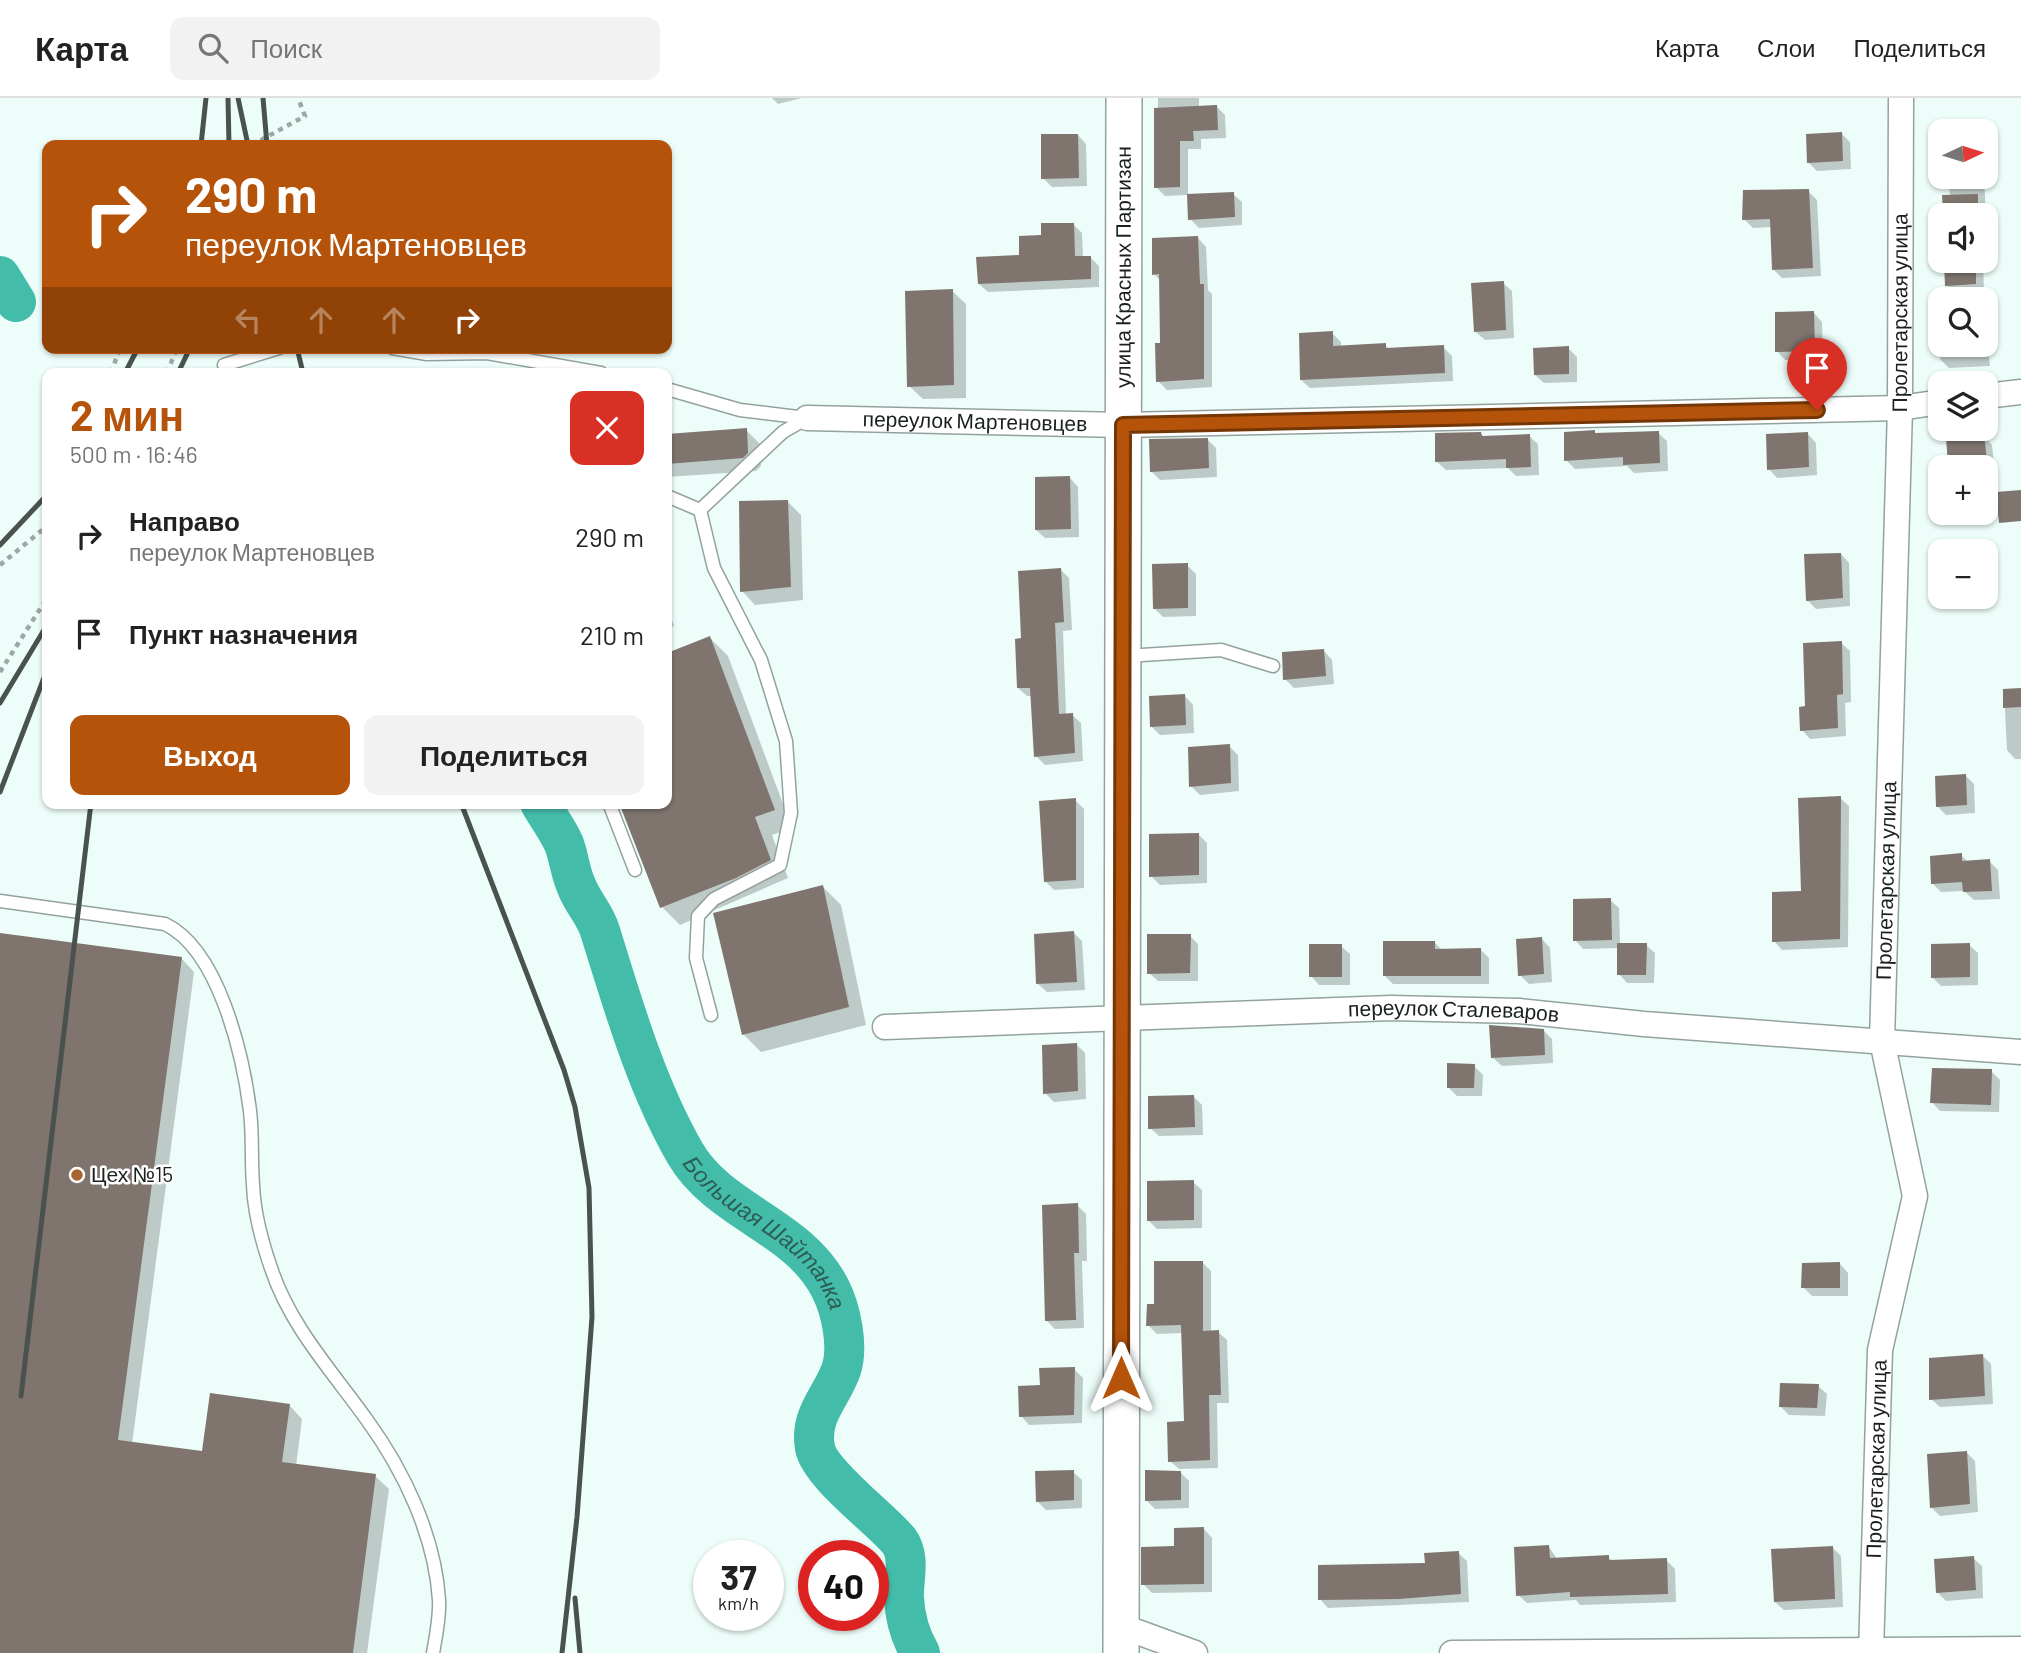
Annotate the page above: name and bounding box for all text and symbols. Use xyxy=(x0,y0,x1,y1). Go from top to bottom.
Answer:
search box xyxy=(170,17,660,80)
text: Карта xyxy=(35,28,128,68)
icon: search xyxy=(194,29,232,67)
text: Поиск xyxy=(250,32,322,63)
text: Карта xyxy=(1655,33,1719,62)
text: Слои xyxy=(1757,33,1815,62)
text: Поделиться xyxy=(1853,33,1986,62)
north arrow xyxy=(1928,119,1998,189)
map controls xyxy=(1928,119,1998,609)
street label: улица Красных Партизан xyxy=(1109,146,1135,388)
text: 290 m xyxy=(185,164,317,223)
icon: right xyxy=(70,168,161,259)
button: sound xyxy=(1928,203,1998,273)
street label: Пролетарская улица xyxy=(1886,213,1912,412)
text: переулок Мартеновцев xyxy=(185,224,527,262)
button: search xyxy=(1928,287,1998,357)
icon: left xyxy=(229,301,267,339)
icon: ahead xyxy=(302,301,340,339)
icon: ahead xyxy=(375,301,413,339)
icon: right xyxy=(448,301,486,339)
pin xyxy=(1787,338,1847,410)
icon: arrive xyxy=(1798,349,1836,387)
button: layers xyxy=(1928,371,1998,441)
text: 2 мин xyxy=(70,389,184,439)
button: close xyxy=(570,391,644,465)
street label: переулок Мартеновцев xyxy=(862,405,1088,435)
text: 500 m · 16:46 xyxy=(70,440,198,468)
button: + xyxy=(1928,455,1998,525)
text: Направо xyxy=(129,505,240,536)
icon: right xyxy=(70,517,108,555)
text: 290 m xyxy=(575,521,644,552)
text: переулок Мартеновцев xyxy=(129,538,375,566)
button: − xyxy=(1928,539,1998,609)
icon: arrive xyxy=(70,615,108,653)
text: Пункт назначения xyxy=(129,618,358,649)
text: 210 m xyxy=(580,619,644,650)
button: Выход xyxy=(70,715,350,795)
button: Поделиться xyxy=(364,715,644,795)
street label: Пролетарская улица xyxy=(1870,780,1900,980)
street label: переулок Сталеваров xyxy=(1348,994,1560,1026)
water label: Большая Шайтанка xyxy=(678,1150,852,1313)
place label: Цех №15 xyxy=(91,1161,173,1186)
marker: Цех №15 xyxy=(69,1167,85,1183)
position arrow xyxy=(1084,1341,1158,1415)
street label: Пролетарская улица xyxy=(1860,1359,1891,1559)
speed limit sign: 40 xyxy=(798,1540,889,1631)
text: 37 xyxy=(720,1555,757,1597)
text: km/h xyxy=(718,1592,759,1614)

